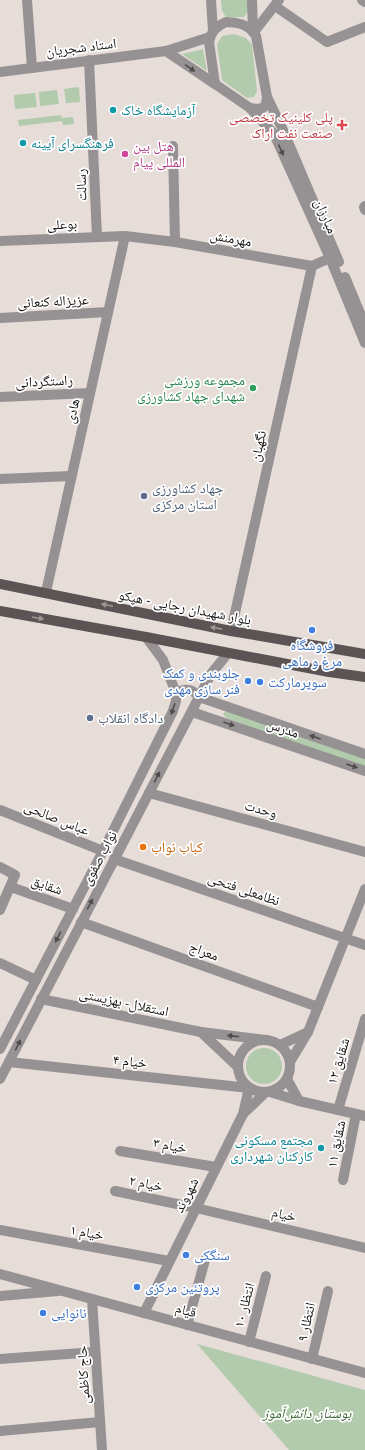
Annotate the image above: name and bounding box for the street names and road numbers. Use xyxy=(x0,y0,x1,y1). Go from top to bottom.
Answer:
street label: استاد شجریان xyxy=(45,33,117,61)
street label: رسالت xyxy=(70,168,92,202)
street label: مبارزان xyxy=(309,195,343,237)
street label: بوعلی xyxy=(46,213,78,235)
street label: مهرمنش xyxy=(209,224,253,252)
street label: عزیزاله کنعانی xyxy=(17,289,89,313)
street label: راستگردانی xyxy=(15,370,73,392)
street label: هادی xyxy=(59,397,85,425)
street label: نگهبان xyxy=(245,428,271,464)
street label: بلوار شهیدان رجایی - هپکو xyxy=(117,584,253,630)
street label: مدرس xyxy=(264,713,302,743)
street label: وحدت xyxy=(243,795,279,823)
street label: عباس صالحی xyxy=(21,796,93,840)
street label: نواب صفوی xyxy=(76,827,122,889)
street label: نظامعلی فتحی xyxy=(205,867,283,911)
street label: شقایق xyxy=(29,870,65,900)
street label: معراج xyxy=(186,936,222,966)
street label: استقلال- بهزیستی xyxy=(77,983,171,1021)
street label: شقایق ۱۲ xyxy=(321,1035,355,1087)
street label: خیام ۴ xyxy=(112,1049,148,1073)
street label: شقایق ۱۱ xyxy=(322,1119,350,1169)
street label: خیام ۳ xyxy=(152,1132,189,1158)
street label: خیام ۲ xyxy=(127,1170,165,1196)
street label: شهروند xyxy=(169,1174,203,1216)
street label: خیام xyxy=(270,1202,298,1227)
street label: خیام ۱ xyxy=(69,1219,106,1245)
street label: انتظار ۱۰ xyxy=(228,1280,260,1330)
street label: قیام xyxy=(173,1298,199,1322)
street label: انتظار ۹ xyxy=(292,1300,320,1344)
street label: حاج کاظمی xyxy=(71,1345,95,1405)

